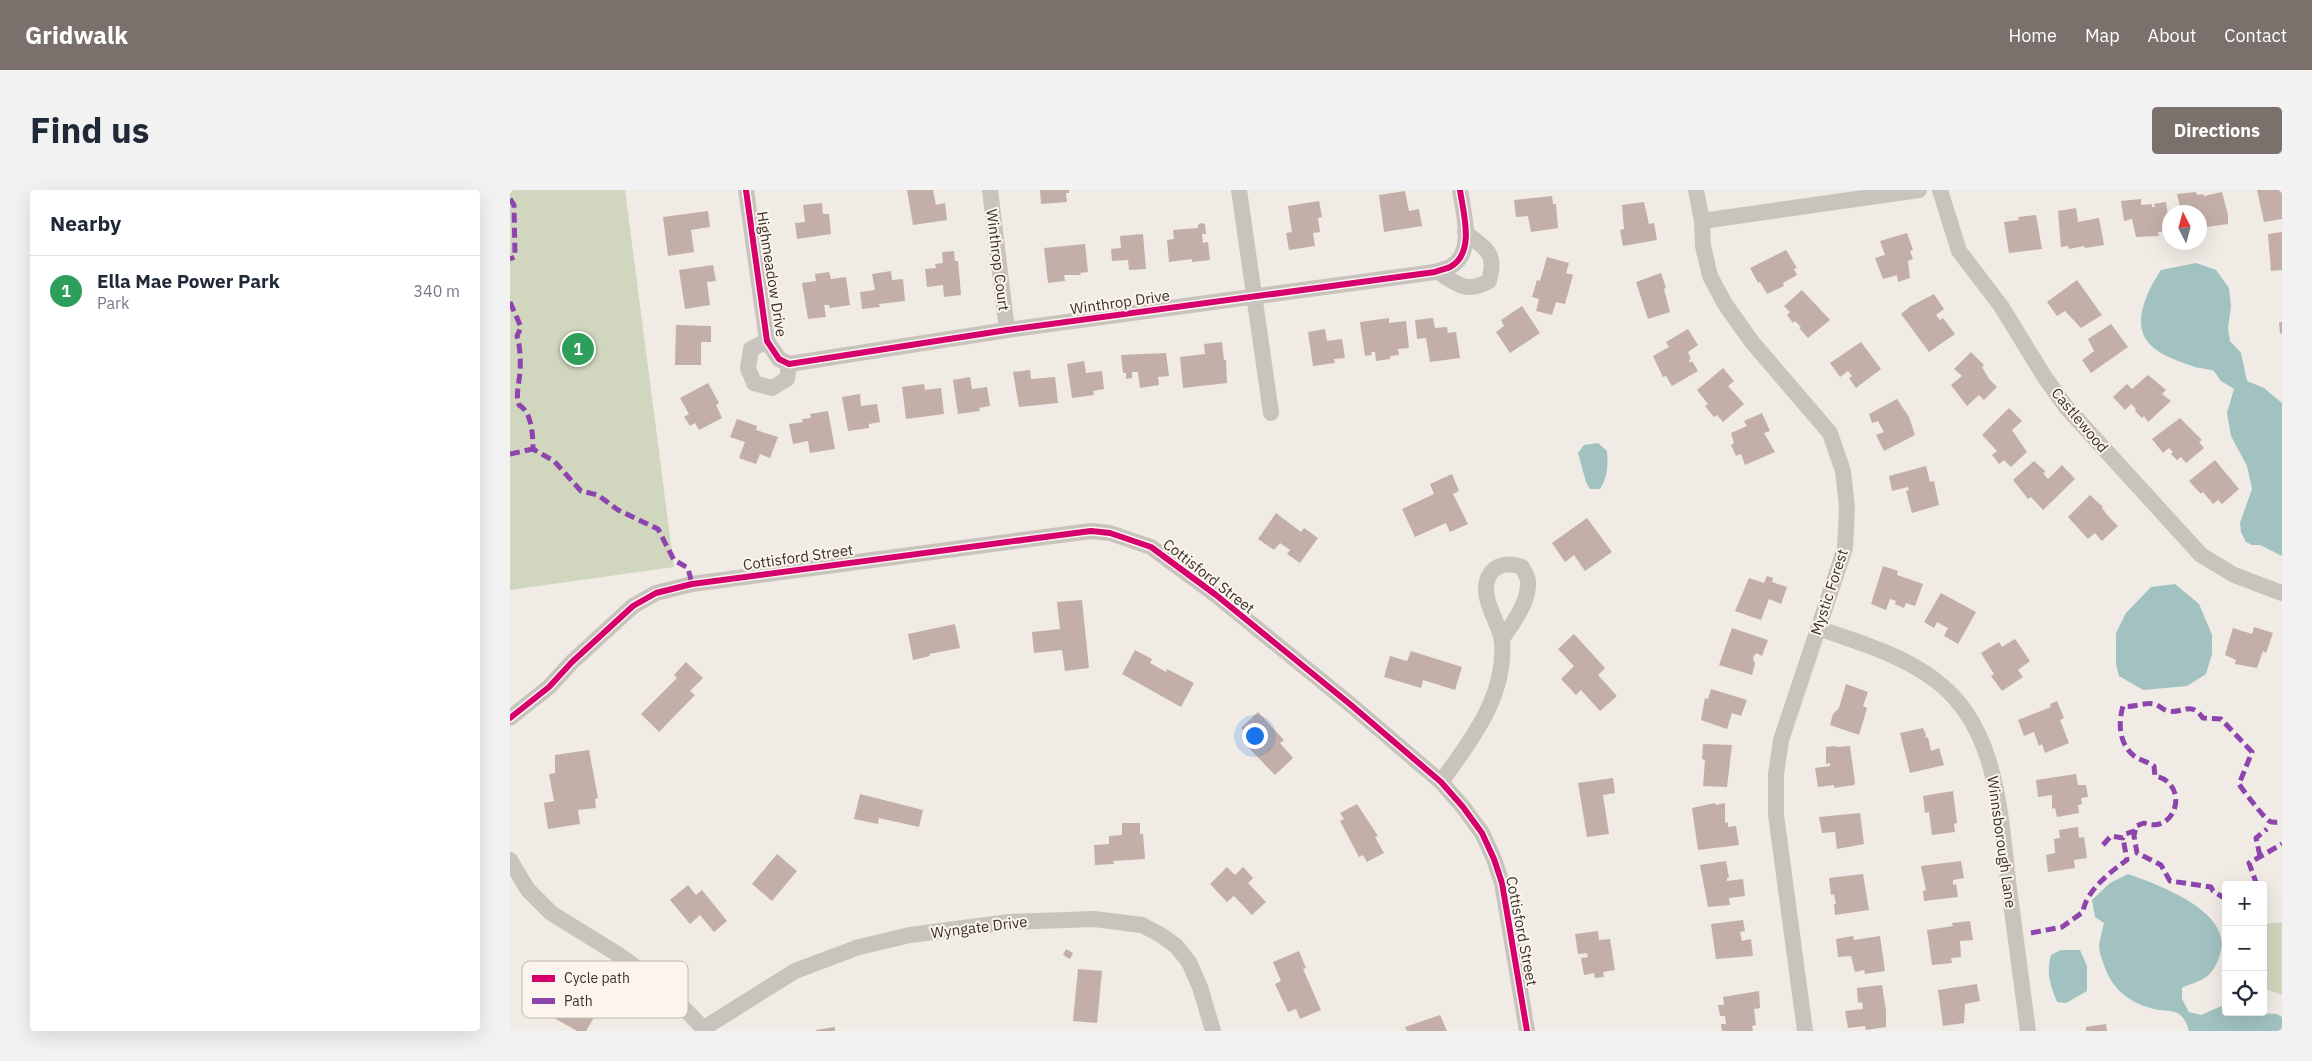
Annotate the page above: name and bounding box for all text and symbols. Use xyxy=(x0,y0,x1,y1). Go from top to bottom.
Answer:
text: Gridwalk xyxy=(25,19,128,51)
text: Home xyxy=(2009,24,2057,47)
text: Map xyxy=(2085,24,2120,47)
text: About xyxy=(2148,24,2196,47)
text: Contact xyxy=(2224,24,2287,47)
text: Find us xyxy=(30,107,149,153)
button: Directions xyxy=(2152,107,2282,154)
north arrow xyxy=(2162,205,2207,250)
street label: Winthrop Court xyxy=(982,208,1014,312)
text: Nearby xyxy=(50,209,121,237)
street label: Highmeadow Drive xyxy=(753,210,791,338)
text: Ella Mae Power Park xyxy=(97,269,280,293)
text: 1 xyxy=(61,281,71,301)
text: 340 m xyxy=(413,281,460,301)
street label: Winthrop Drive xyxy=(1069,286,1171,318)
text: Park xyxy=(97,293,129,313)
pin: 1 xyxy=(562,330,594,368)
street label: Castlewood xyxy=(2047,384,2113,456)
street label: Cottisford Street xyxy=(1159,534,1259,618)
street label: Cottisford Street xyxy=(742,540,854,574)
street label: Mystic Forest xyxy=(1806,547,1852,637)
your location xyxy=(1242,723,1268,749)
street label: Winnsborough Lane xyxy=(1983,775,2021,909)
street label: Cottisford Street xyxy=(1502,875,1542,987)
map controls xyxy=(2222,881,2267,1016)
button: + xyxy=(2222,881,2267,926)
street label: Wyngate Drive xyxy=(930,912,1028,942)
button: − xyxy=(2222,926,2267,971)
legend xyxy=(522,961,688,1018)
text: Cycle path xyxy=(564,969,630,987)
button: locate xyxy=(2222,971,2267,1016)
text: Path xyxy=(564,992,593,1010)

